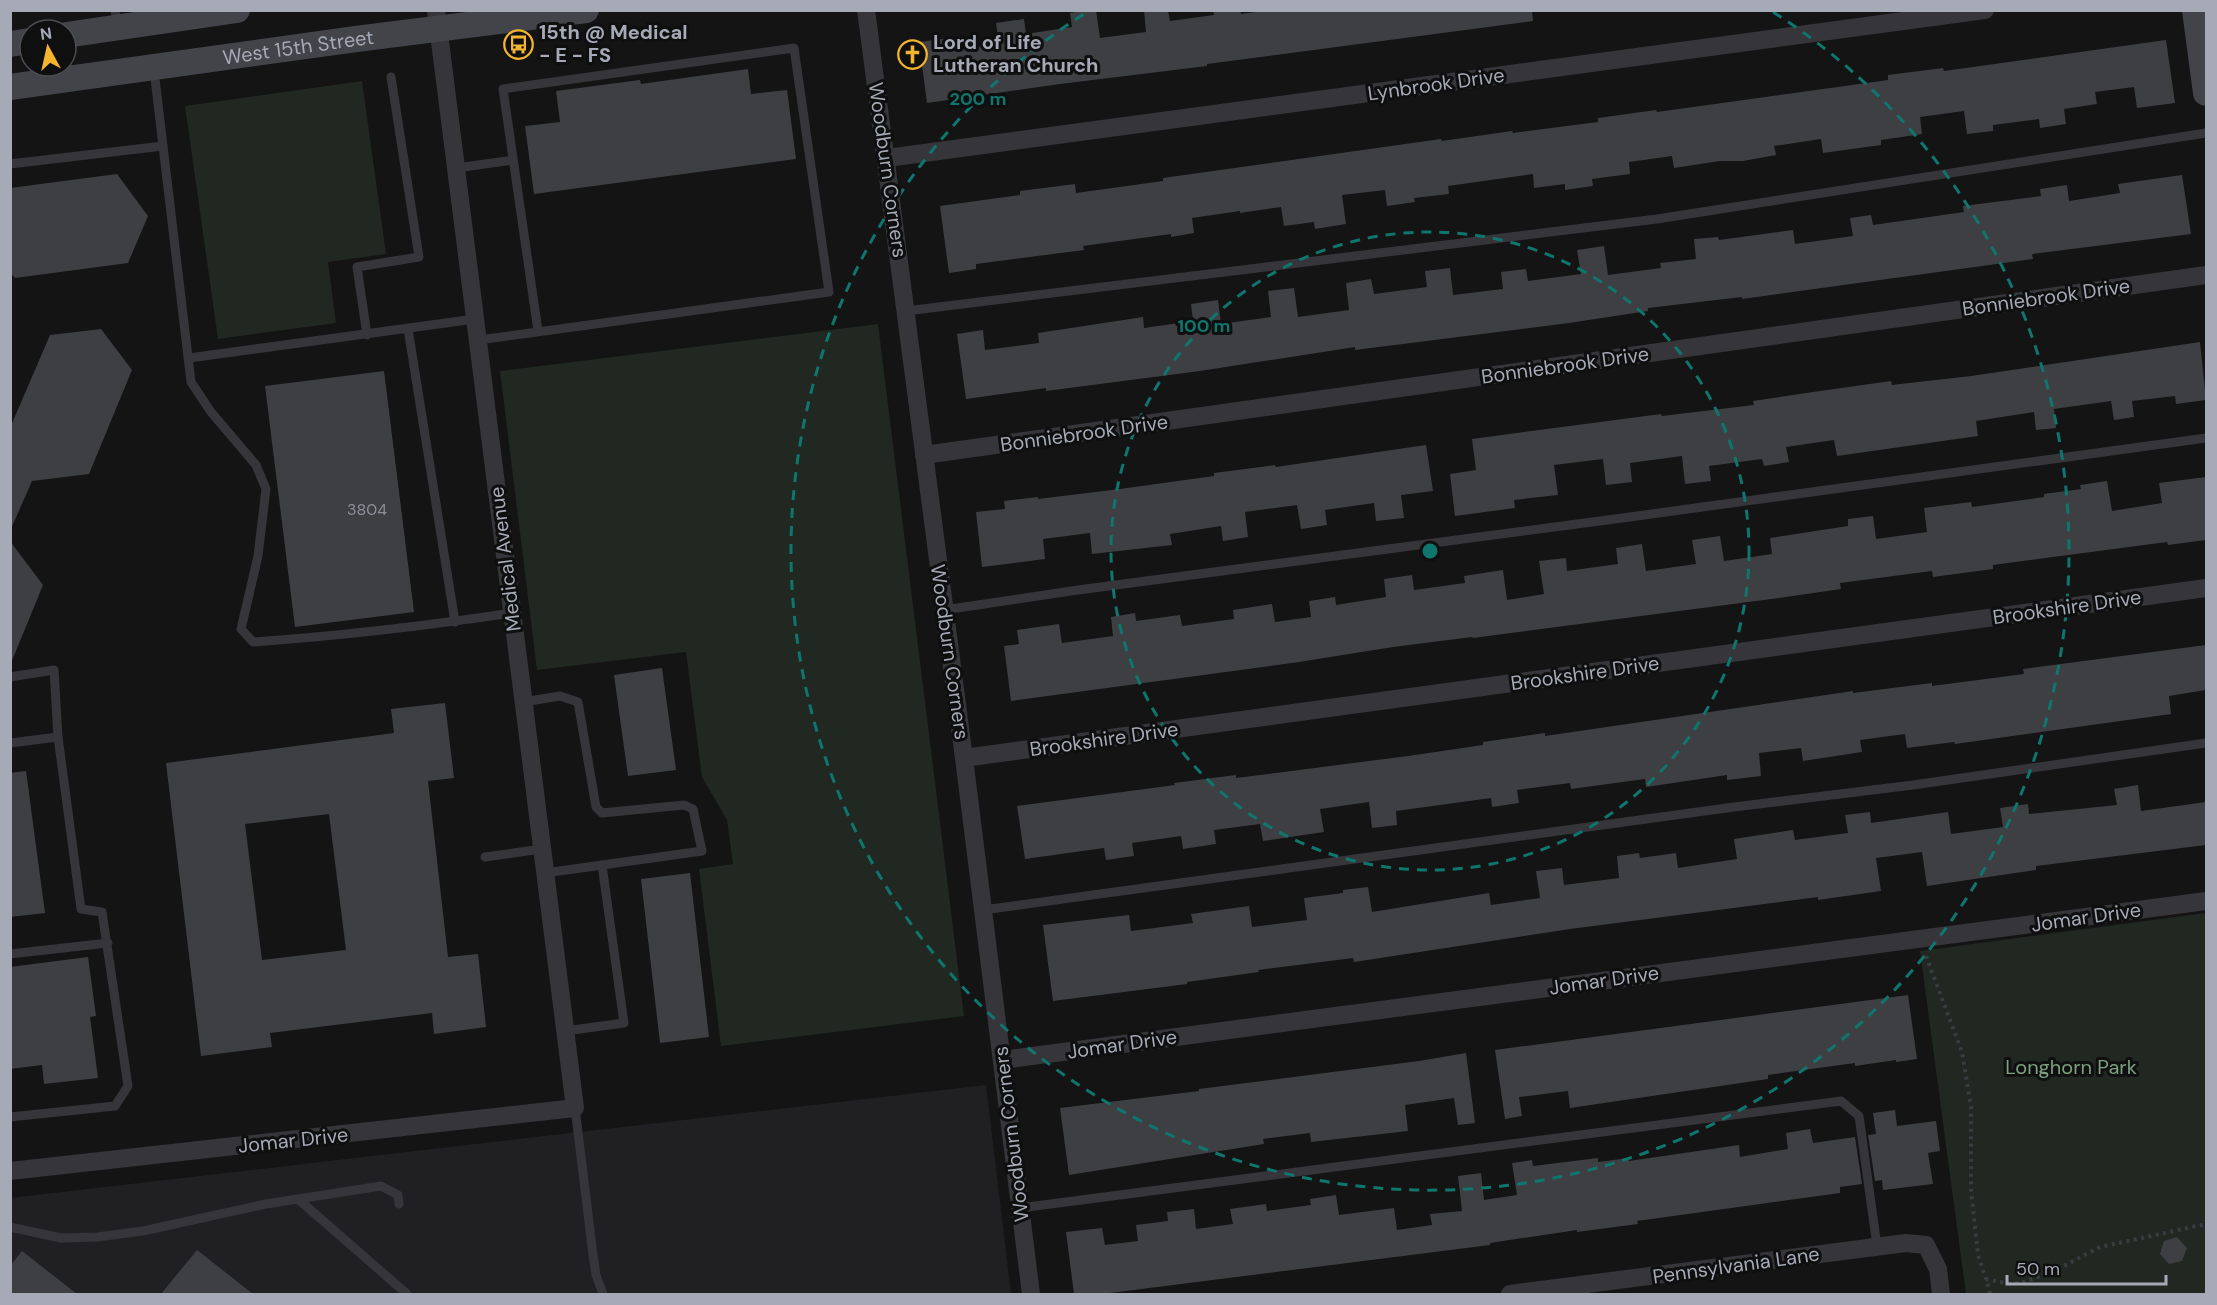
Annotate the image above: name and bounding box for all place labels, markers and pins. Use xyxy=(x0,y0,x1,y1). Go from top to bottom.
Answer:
place label: 15th @ Medical - E - FS xyxy=(539,19,688,68)
bus stop icon: 15th @ Medical - E - FS xyxy=(502,28,534,60)
place label: Lord of Life Lutheran Church xyxy=(933,29,1098,78)
church icon: Lord of Life Lutheran Church xyxy=(896,38,928,70)
centre of rings xyxy=(1420,541,1440,561)

